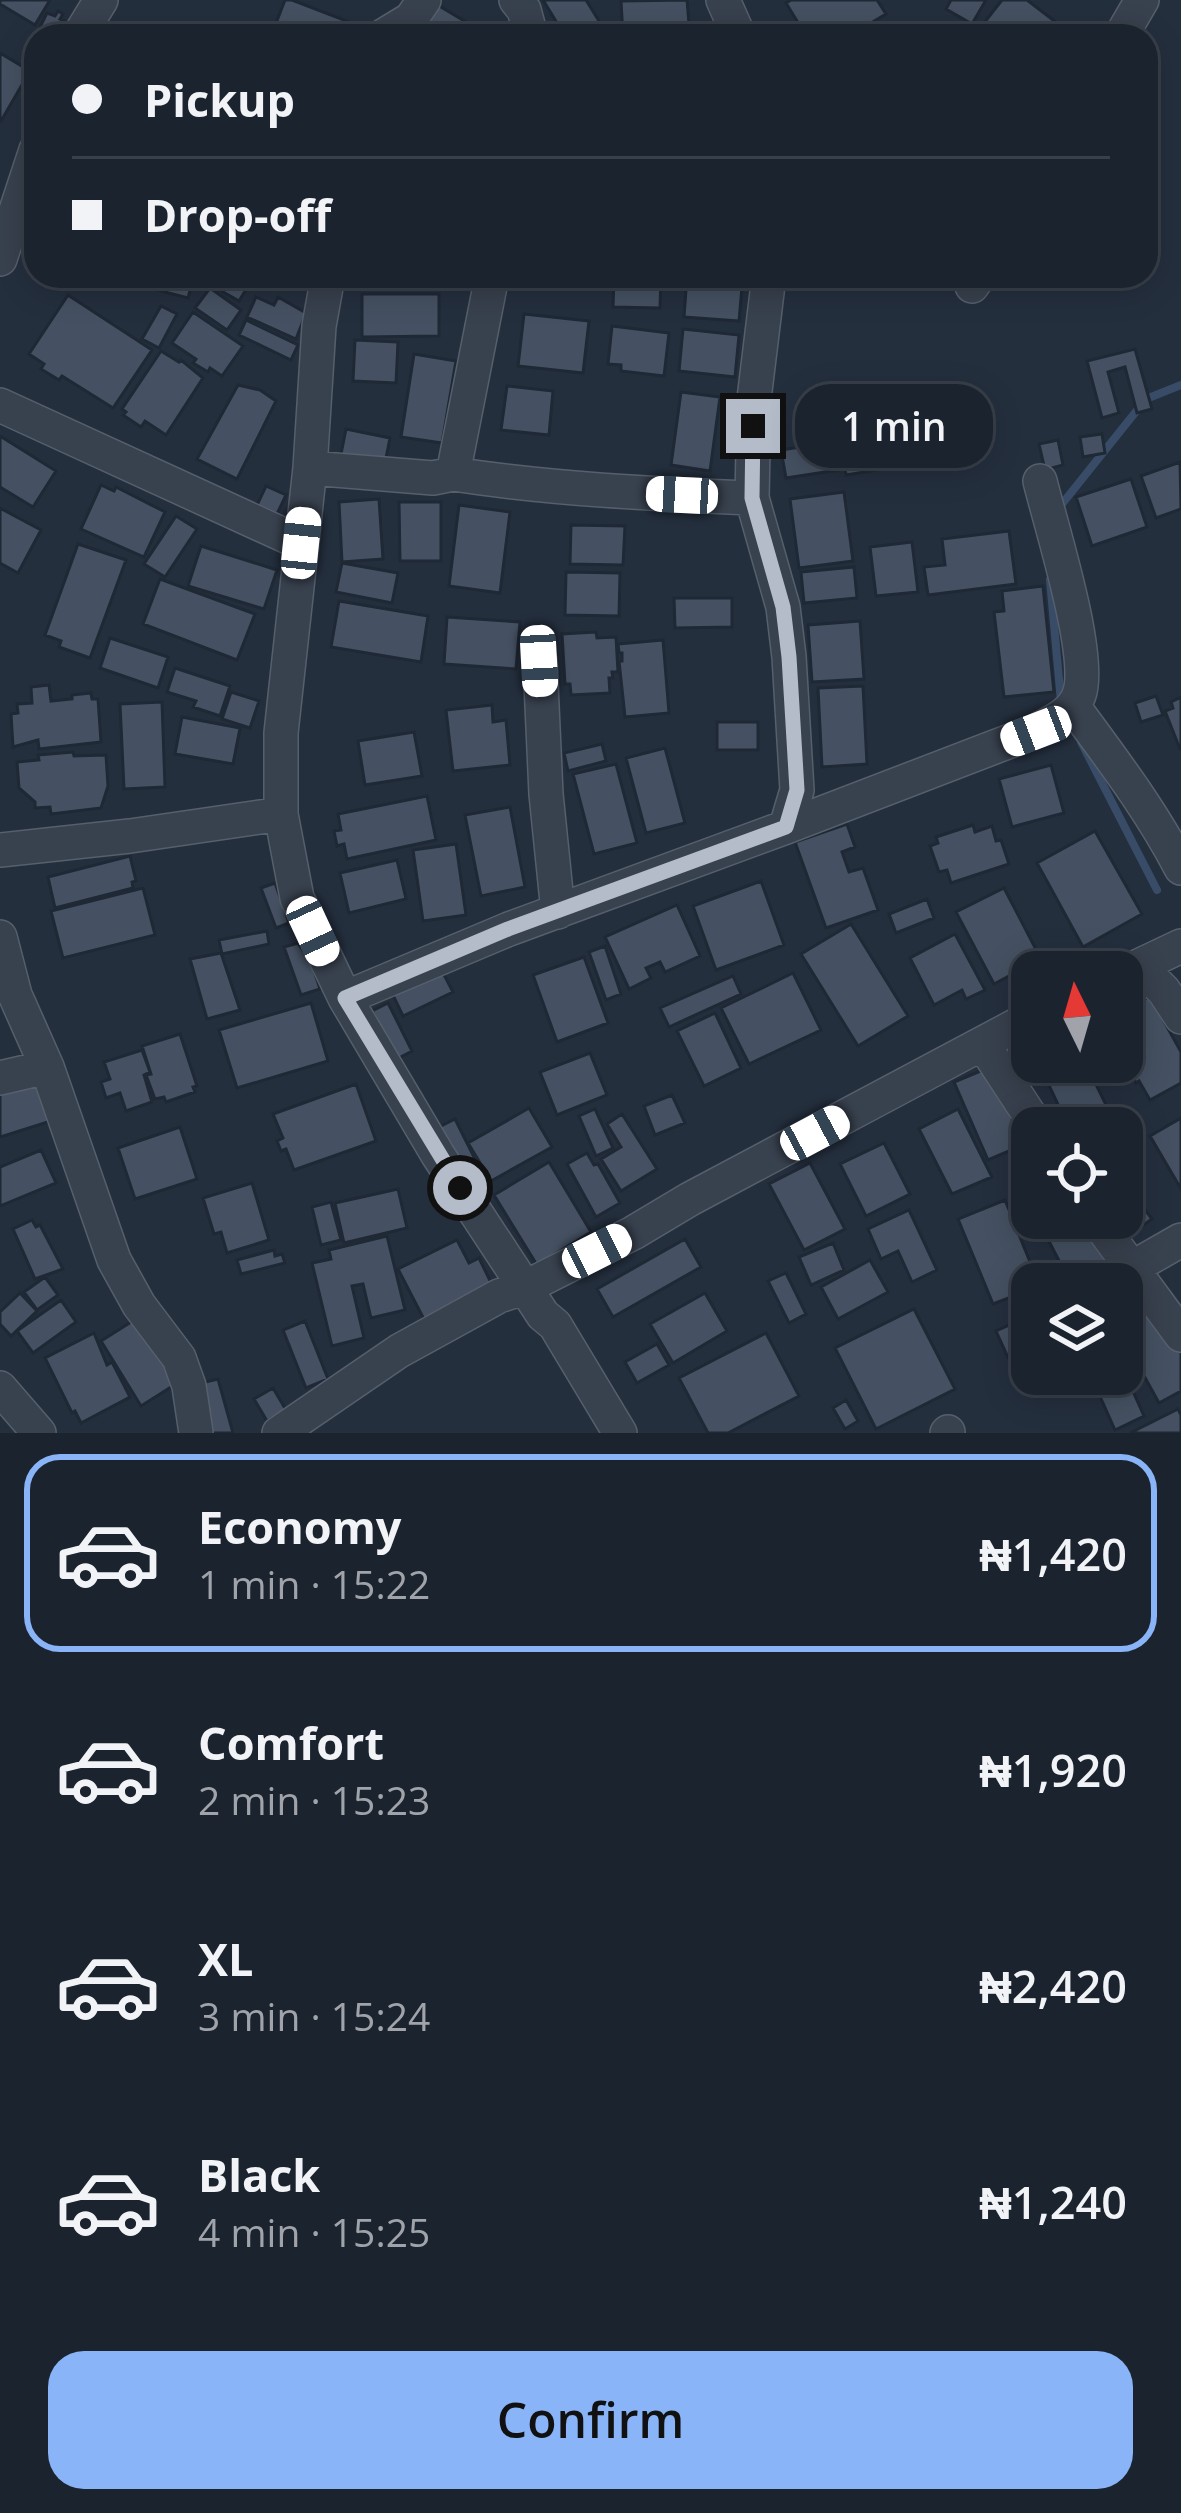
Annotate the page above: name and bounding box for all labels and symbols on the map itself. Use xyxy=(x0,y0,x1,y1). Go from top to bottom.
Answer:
callout: 1 min xyxy=(795,384,993,468)
route end xyxy=(726,399,780,453)
car xyxy=(645,475,719,515)
car xyxy=(279,505,323,581)
car xyxy=(519,624,559,698)
car xyxy=(996,701,1076,761)
car xyxy=(281,891,345,971)
north arrow xyxy=(1011,951,1143,1083)
car xyxy=(775,1100,855,1166)
route start xyxy=(433,1161,487,1215)
car xyxy=(557,1219,637,1283)

